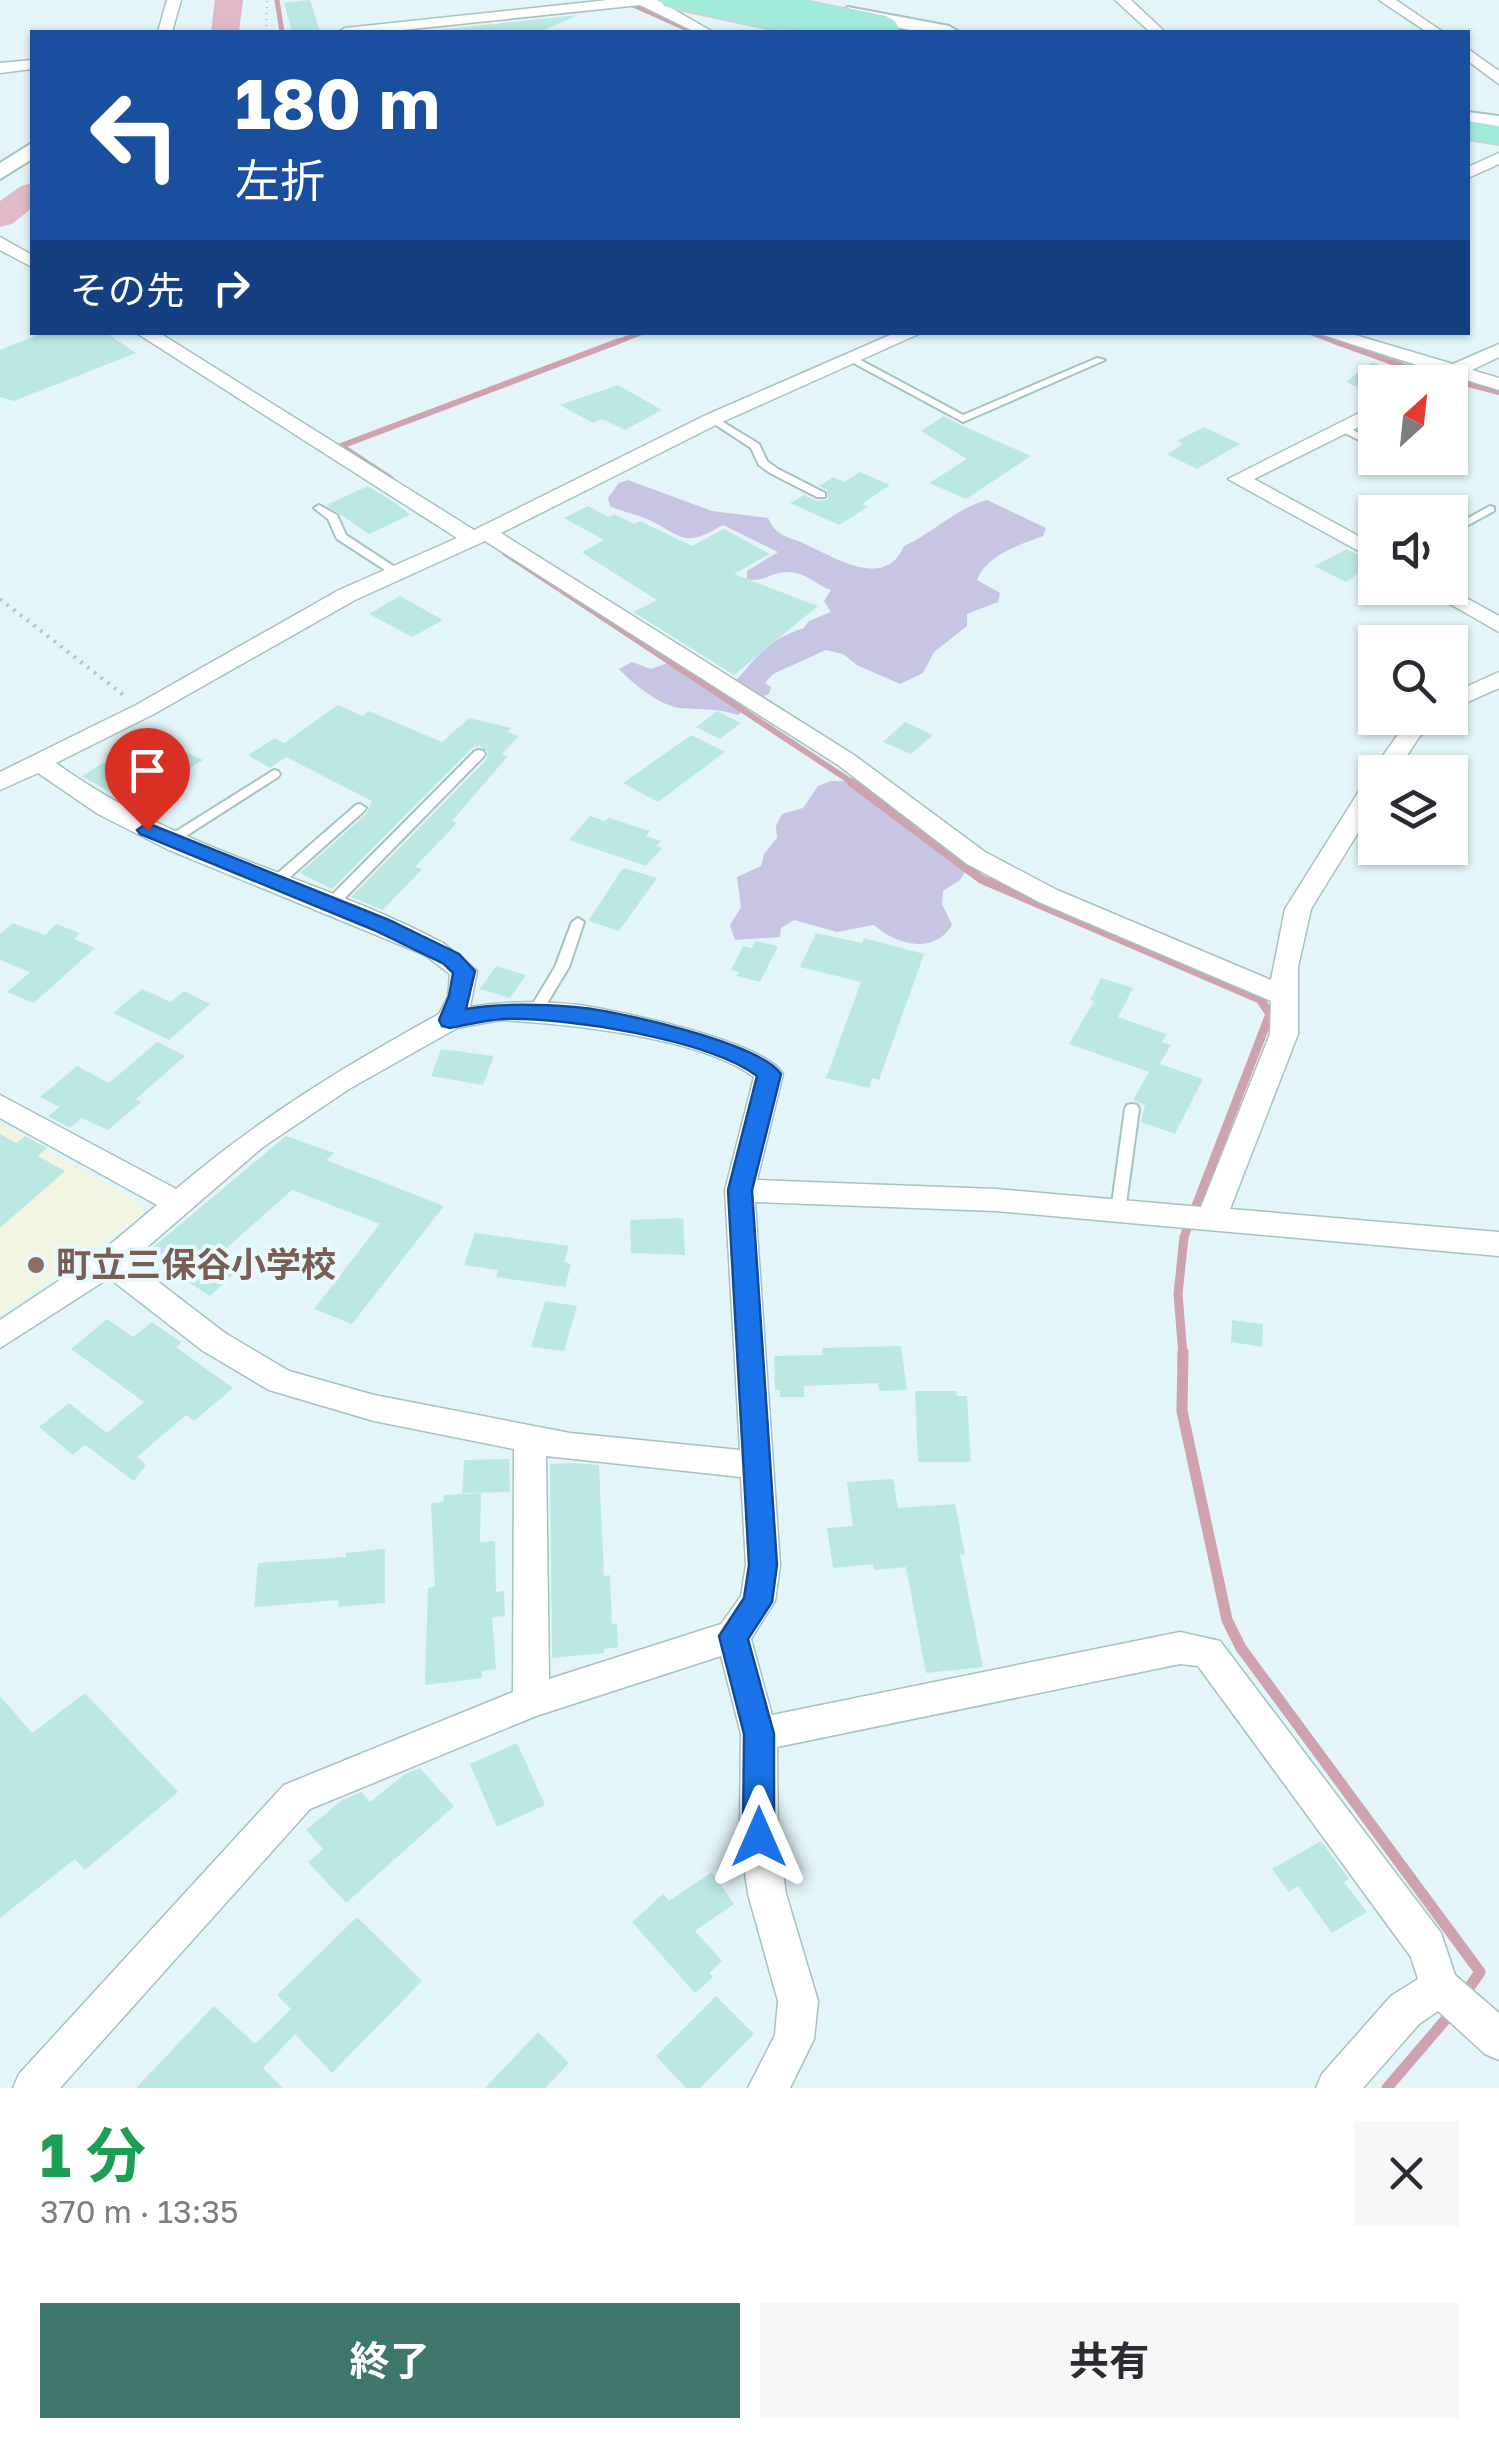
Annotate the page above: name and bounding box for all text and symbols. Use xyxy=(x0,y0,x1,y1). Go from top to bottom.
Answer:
text: 180 m xyxy=(235,60,440,144)
icon: left xyxy=(70,70,200,200)
text: 左折 xyxy=(235,153,325,207)
icon: right xyxy=(204,260,259,315)
text: その先 xyxy=(70,267,184,312)
north arrow xyxy=(1358,365,1468,475)
map controls xyxy=(1358,365,1468,865)
button: sound xyxy=(1358,495,1468,605)
button: search xyxy=(1358,625,1468,735)
pin xyxy=(105,728,190,831)
icon: arrive xyxy=(120,743,175,798)
button: layers xyxy=(1358,755,1468,865)
place label: 町立三保谷小学校 xyxy=(56,1243,336,1285)
marker: 町立三保谷小学校 xyxy=(25,1254,47,1276)
position arrow xyxy=(707,1785,811,1889)
text: 1 分 xyxy=(40,2118,146,2190)
button: close xyxy=(1354,2121,1459,2226)
text: 370 m · 13:35 xyxy=(40,2192,239,2230)
button: 終了 xyxy=(40,2303,740,2418)
button: 共有 xyxy=(760,2303,1459,2418)

